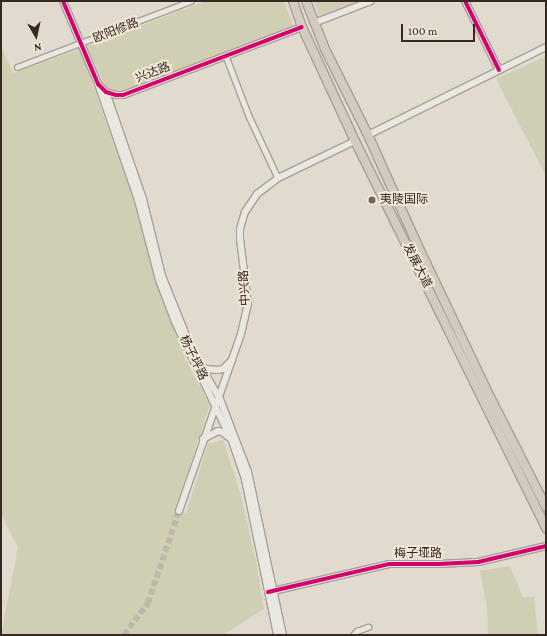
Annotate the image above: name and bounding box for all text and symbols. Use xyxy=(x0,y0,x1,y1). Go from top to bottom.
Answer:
north arrow xyxy=(16,16,56,56)
street label: 欧阳修路 xyxy=(91,16,141,46)
scale bar xyxy=(403,16,477,42)
text: 100 m xyxy=(408,24,437,38)
text: N xyxy=(33,41,43,54)
street label: 兴达路 xyxy=(134,60,172,86)
place label: 夷陵国际 xyxy=(380,193,428,207)
marker: 夷陵国际 xyxy=(367,195,377,205)
street label: 发展大道 xyxy=(400,241,434,291)
street label: 中兴路 xyxy=(237,270,253,306)
street label: 杨子坪路 xyxy=(176,333,210,383)
street label: 梅子垭路 xyxy=(394,547,442,561)

